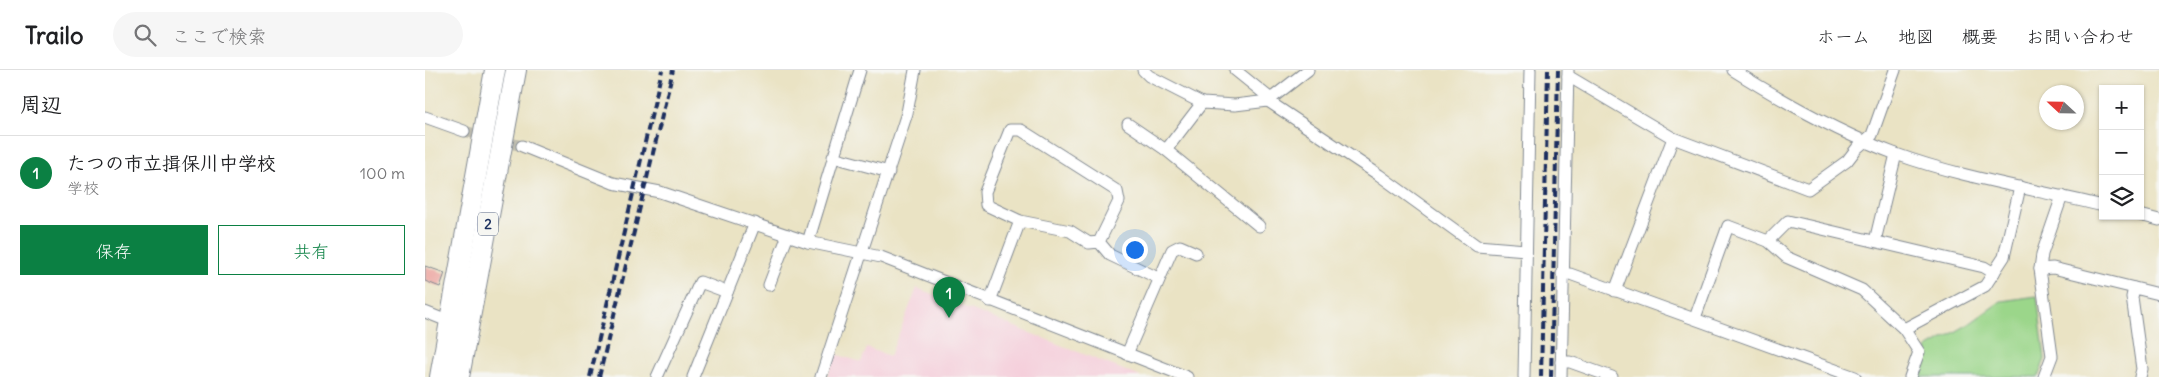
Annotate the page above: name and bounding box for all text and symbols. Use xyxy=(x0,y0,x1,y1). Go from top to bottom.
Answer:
search box xyxy=(113,12,463,57)
text: Trailo xyxy=(25,20,83,50)
icon: search xyxy=(131,21,159,49)
text: ここで検索 xyxy=(171,24,266,48)
text: ホーム xyxy=(1817,25,1870,48)
text: 地図 xyxy=(1898,25,1934,48)
text: 概要 xyxy=(1962,25,1998,48)
text: お問い合わせ xyxy=(2026,25,2134,48)
north arrow xyxy=(2039,85,2084,130)
map controls xyxy=(2099,85,2144,220)
button: + xyxy=(2099,85,2144,130)
text: 周辺 xyxy=(20,91,62,118)
button: − xyxy=(2099,130,2144,175)
text: たつの市立揖保川中学校 xyxy=(67,151,276,175)
text: 1 xyxy=(33,163,39,183)
text: 100 m xyxy=(360,163,405,183)
button: layers xyxy=(2099,175,2144,220)
text: 学校 xyxy=(67,178,99,198)
road number: 2 xyxy=(478,212,498,236)
button: 保存 xyxy=(20,225,208,275)
button: 共有 xyxy=(218,225,405,275)
your location xyxy=(1122,237,1148,263)
pin: 1 xyxy=(933,277,965,318)

